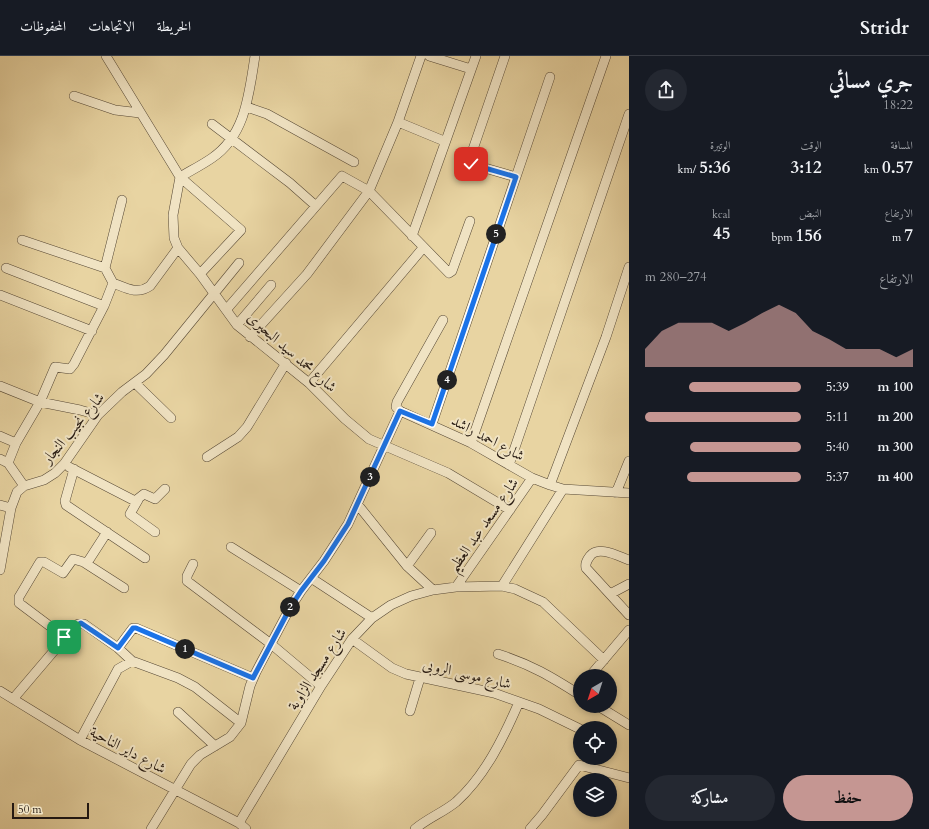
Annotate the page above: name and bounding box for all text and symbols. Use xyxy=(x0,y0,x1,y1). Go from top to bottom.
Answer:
text: Stridr xyxy=(860,15,909,41)
text: المحفوظات xyxy=(20,17,66,36)
text: الاتجاهات xyxy=(88,17,135,36)
text: الخريطة xyxy=(157,17,191,36)
text: جري مسائي xyxy=(829,66,913,96)
button: share xyxy=(645,69,687,111)
text: 18:22 xyxy=(883,96,913,114)
text: الوتيرة xyxy=(710,138,730,153)
text: الوقت xyxy=(801,138,822,153)
text: المسافة xyxy=(891,138,913,153)
pin xyxy=(454,147,488,181)
icon: check xyxy=(460,153,482,175)
text: 5:36 xyxy=(699,156,730,179)
text: 3:12 xyxy=(791,156,822,179)
text: 0.57 xyxy=(882,156,913,179)
text: /km xyxy=(678,162,699,177)
text: km xyxy=(864,162,882,177)
text: النبض xyxy=(799,206,822,221)
text: الارتفاع xyxy=(884,206,913,221)
text: kcal xyxy=(712,207,730,222)
text: 45 xyxy=(713,222,730,245)
pin: 5 xyxy=(486,224,506,244)
text: 156 xyxy=(796,224,822,247)
text: 7 xyxy=(904,224,913,247)
text: 5 xyxy=(493,226,499,241)
text: bpm xyxy=(772,230,796,245)
text: m xyxy=(892,230,904,245)
text: 274–280 m xyxy=(645,268,707,286)
text: الارتفاع xyxy=(879,270,913,288)
street label: شارع محمد سيد البحيرى xyxy=(241,308,341,399)
pin: 4 xyxy=(437,370,457,390)
text: 4 xyxy=(444,372,450,387)
text: 5:39 xyxy=(826,378,849,396)
text: 100 m xyxy=(878,378,913,396)
street label: شارع نجيب النجار xyxy=(36,388,111,471)
text: 5:11 xyxy=(826,408,849,426)
text: 200 m xyxy=(878,408,913,426)
street label: شارع احمد راشد xyxy=(446,410,528,468)
text: 5:40 xyxy=(826,438,849,456)
text: 300 m xyxy=(878,438,913,456)
pin: 3 xyxy=(360,467,380,487)
text: 5:37 xyxy=(826,468,849,486)
text: 400 m xyxy=(878,468,913,486)
text: 3 xyxy=(367,469,373,484)
street label: شارع مسعد عبد العظيم xyxy=(443,474,527,579)
pin: 2 xyxy=(280,597,300,617)
text: 2 xyxy=(287,599,293,614)
pin xyxy=(47,620,81,654)
street label: شارع مسجد الزاوية xyxy=(283,624,354,716)
icon: arrive xyxy=(53,626,75,648)
pin: 1 xyxy=(175,639,195,659)
text: 1 xyxy=(182,641,188,656)
street label: شارع موسى الروبى xyxy=(420,654,513,697)
north arrow xyxy=(573,669,617,713)
map controls xyxy=(573,669,617,817)
button: locate xyxy=(573,721,617,765)
street label: شارع داير الناحية xyxy=(85,722,170,781)
button: layers xyxy=(573,773,617,817)
button: مشاركة xyxy=(645,775,775,821)
button: حفظ xyxy=(783,775,913,821)
scale bar xyxy=(12,801,89,820)
text: 50 m xyxy=(18,802,42,817)

